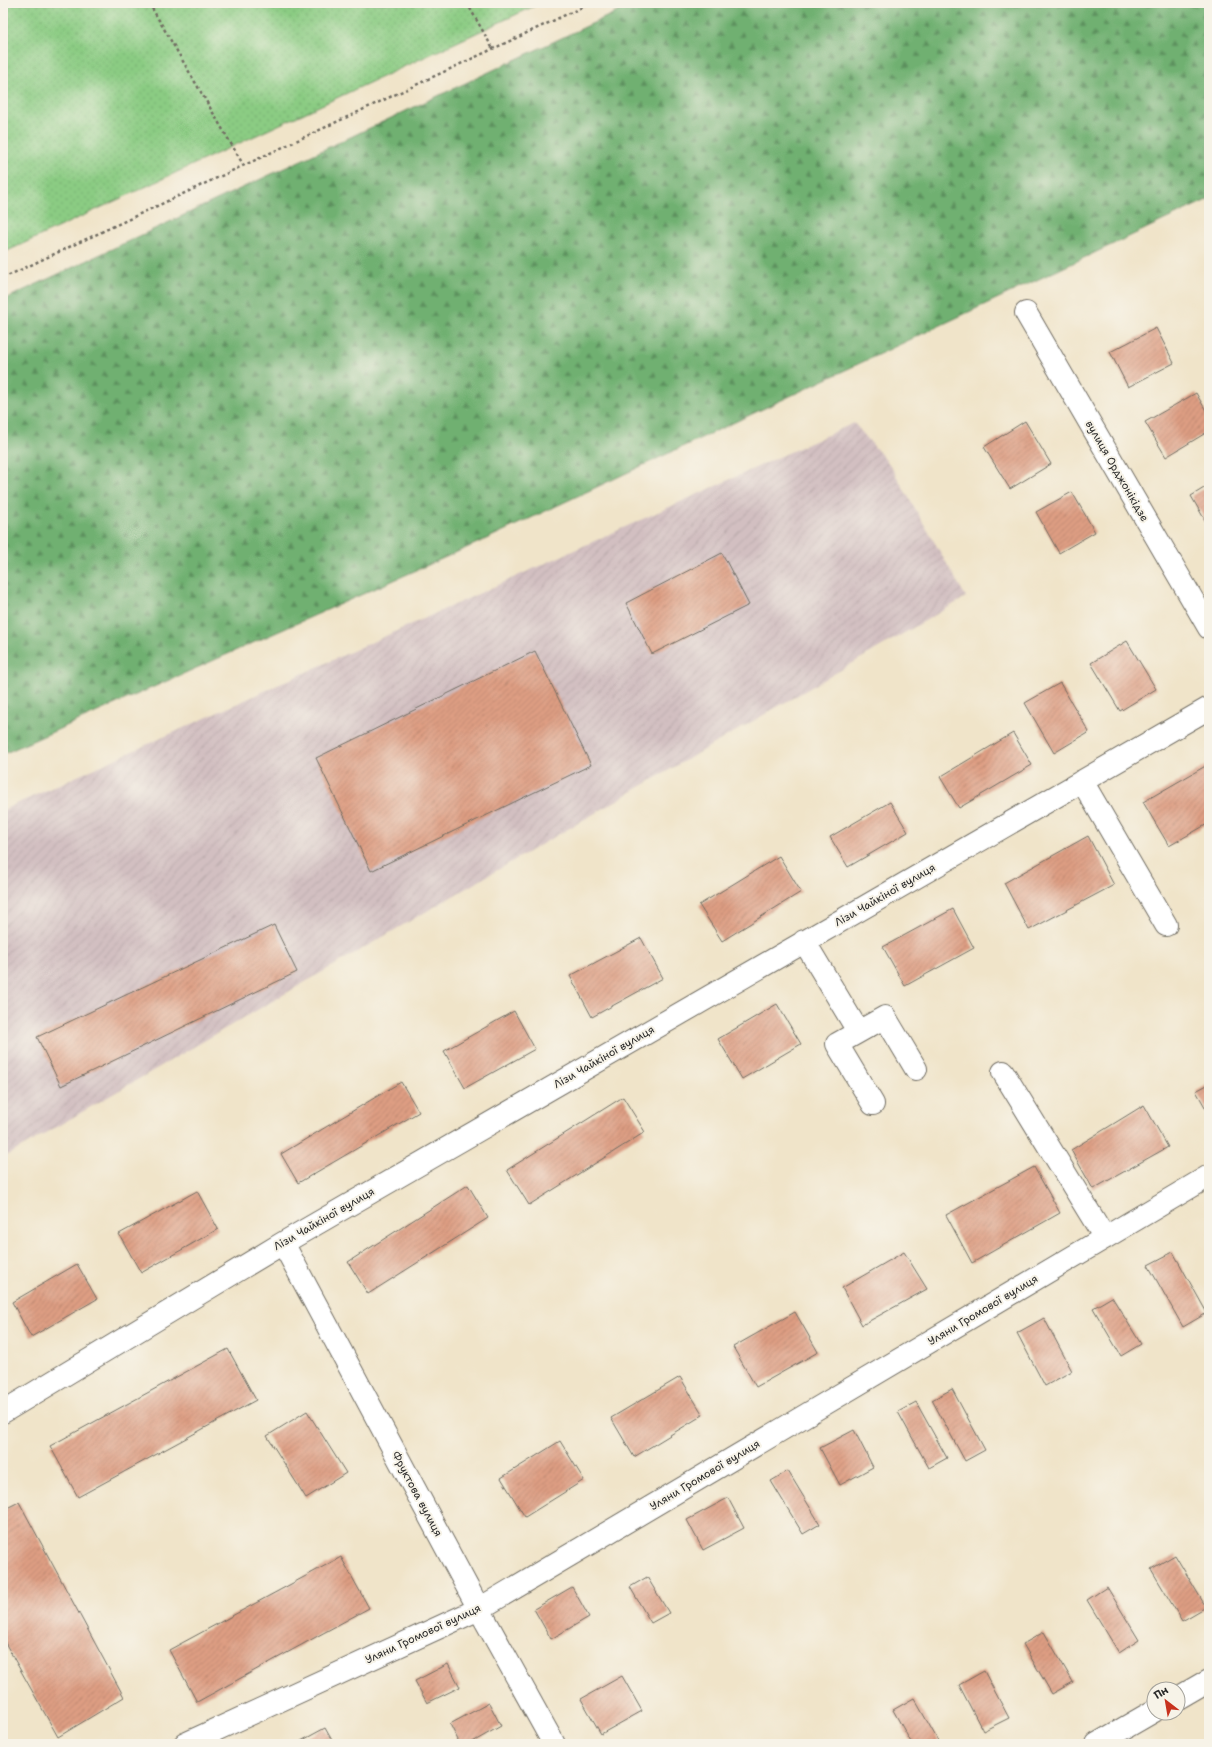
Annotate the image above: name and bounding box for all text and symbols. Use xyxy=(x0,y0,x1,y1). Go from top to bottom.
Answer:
street label: вулиця Орджонікідзе xyxy=(1082,418,1152,524)
street label: Лізи Чайкіної вулиця xyxy=(832,860,938,930)
street label: Лізи Чайкіної вулиця xyxy=(551,1022,657,1092)
street label: Лізи Чайкіної вулиця xyxy=(271,1184,377,1254)
street label: Уляни Громової вулиця xyxy=(925,1271,1041,1349)
street label: Уляни Громової вулиця xyxy=(647,1436,763,1514)
street label: Фруктова вулиця xyxy=(388,1449,446,1539)
street label: Уляни Громової вулиця xyxy=(363,1601,483,1667)
north arrow xyxy=(1146,1681,1186,1721)
text: Пн xyxy=(1151,1683,1171,1703)

